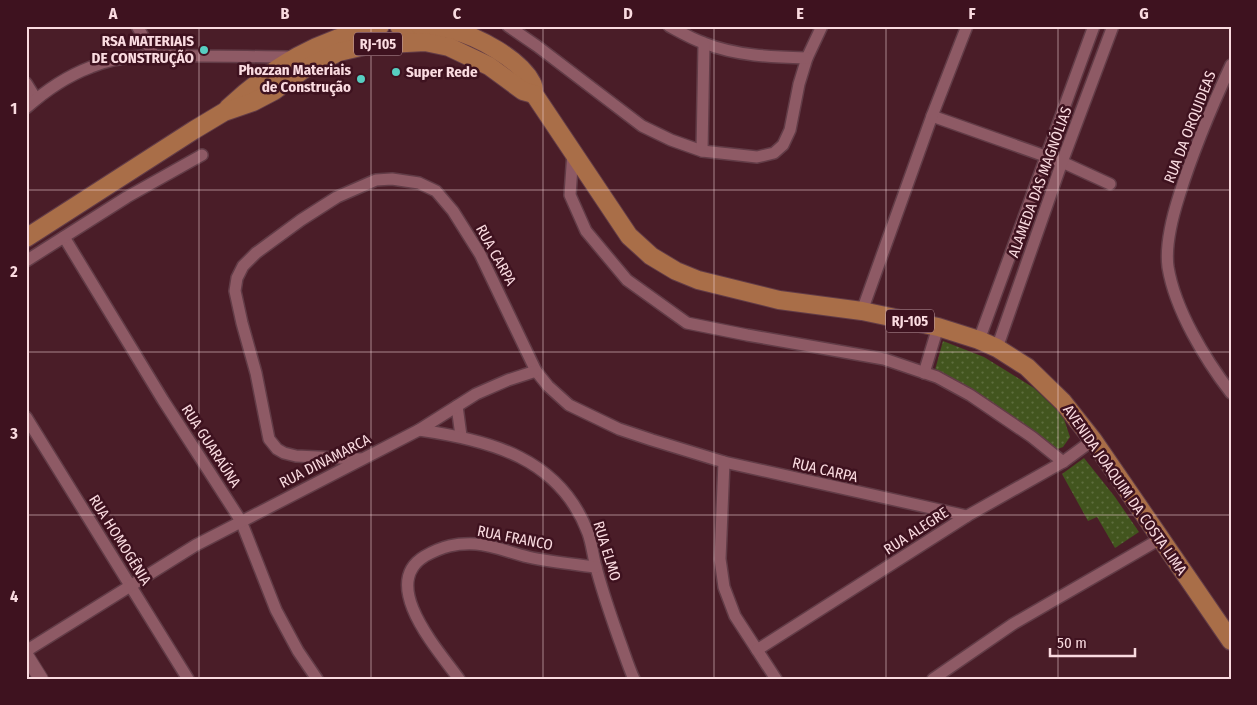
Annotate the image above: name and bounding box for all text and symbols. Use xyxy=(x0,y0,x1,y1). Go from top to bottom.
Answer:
text: A xyxy=(108,4,118,23)
text: B xyxy=(281,4,290,23)
text: C xyxy=(453,4,462,23)
text: D xyxy=(623,4,633,23)
text: E xyxy=(796,4,804,23)
text: F xyxy=(968,4,976,23)
text: G xyxy=(1139,4,1149,23)
place label: RSA MATERIAIS DE CONSTRUÇÃO xyxy=(92,32,194,68)
road number: RJ-105 xyxy=(354,33,402,56)
marker: RSA MATERIAIS DE CONSTRUÇÃO xyxy=(198,44,210,56)
place label: Phozzan Materiais de Construção xyxy=(238,61,351,97)
place label: Super Rede xyxy=(406,63,478,81)
marker: Super Rede xyxy=(390,66,402,78)
street label: RUA DA ORQUIDEAS xyxy=(1160,68,1220,186)
marker: Phozzan Materiais de Construção xyxy=(355,73,367,85)
text: 1 xyxy=(11,99,17,118)
street label: ALAMEDA DAS MAGNÓLIAS xyxy=(1004,104,1076,260)
street label: RUA CARPA xyxy=(472,221,520,289)
text: 2 xyxy=(9,262,18,281)
road number: RJ-105 xyxy=(886,310,934,332)
street label: RUA GUARAÚNA xyxy=(178,401,244,491)
street label: AVENIDA JOAQUIM DA COSTA LIMA xyxy=(1059,402,1191,579)
text: 3 xyxy=(9,424,18,443)
street label: RUA DINAMARCA xyxy=(276,430,374,492)
street label: RUA CARPA xyxy=(790,454,860,486)
street label: RUA HOMOGÊNIA xyxy=(85,492,155,589)
street label: RUA ALEGRE xyxy=(880,503,952,559)
street label: RUA ELMO xyxy=(589,519,625,583)
street label: RUA FRANCO xyxy=(476,522,554,554)
text: 4 xyxy=(10,587,18,606)
scale bar xyxy=(1050,625,1134,657)
text: 50 m xyxy=(1057,634,1087,652)

